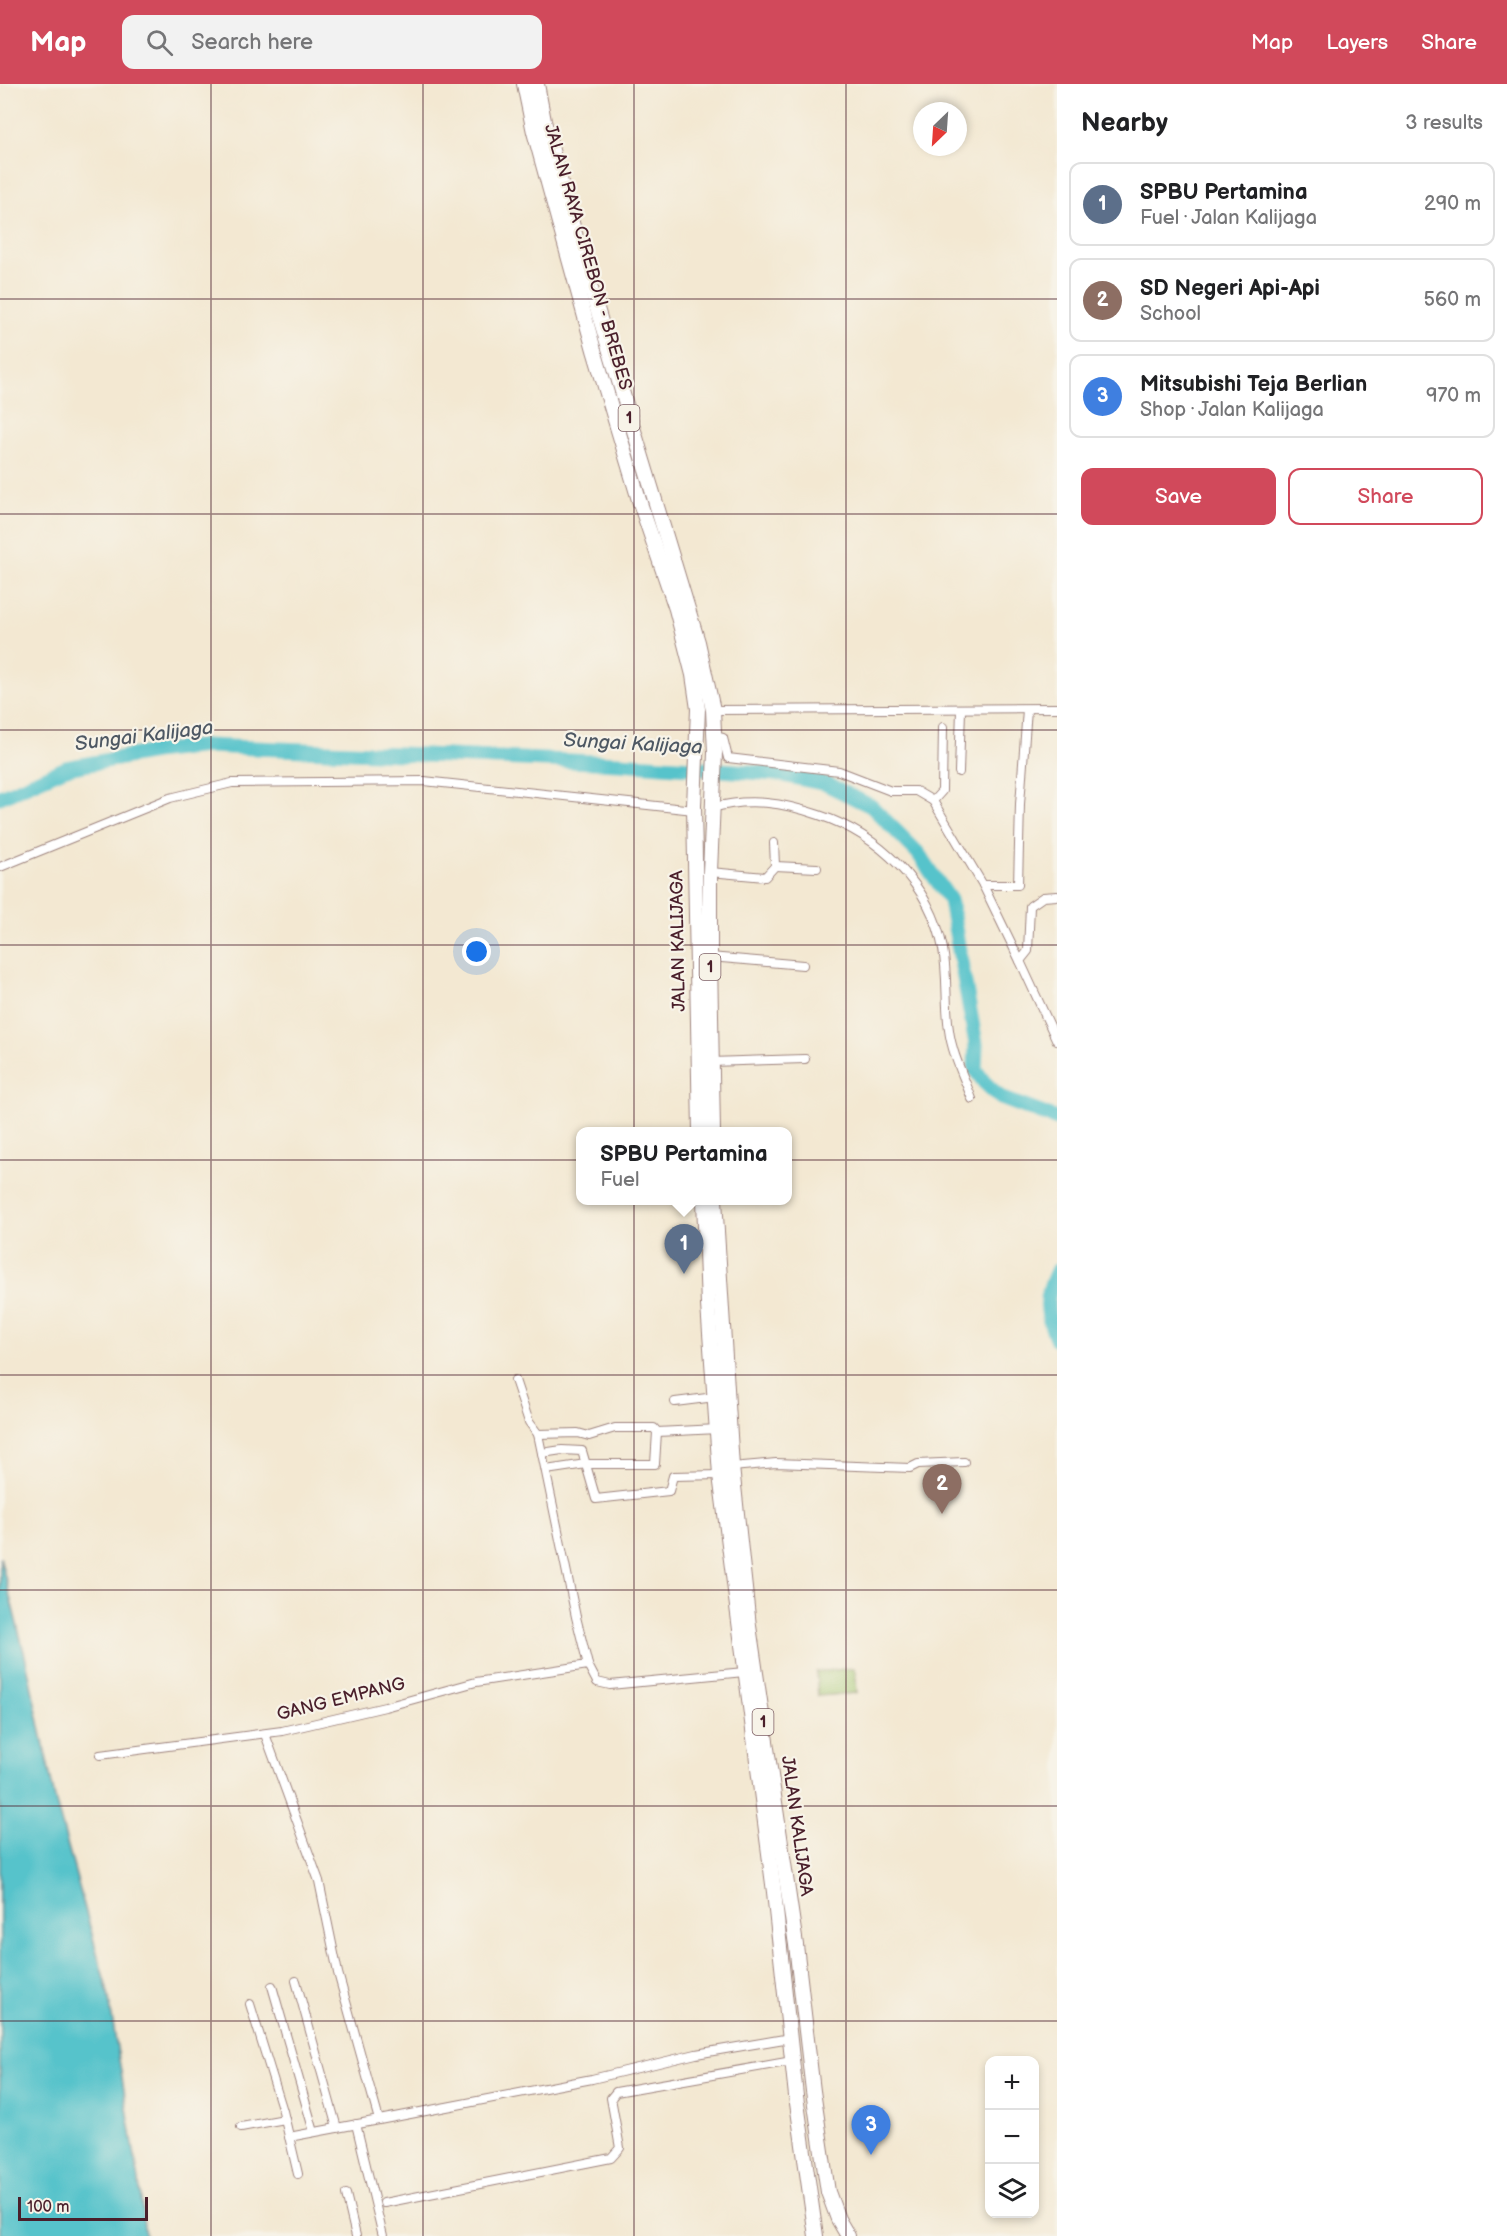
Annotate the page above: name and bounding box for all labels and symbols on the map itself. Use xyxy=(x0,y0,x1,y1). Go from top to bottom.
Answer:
north arrow xyxy=(913,102,967,156)
street label: JALAN RAYA CIREBON - BREBES xyxy=(540,122,636,393)
road number: 1 xyxy=(618,405,640,431)
water label: Sungai Kalijaga xyxy=(73,716,215,756)
water label: Sungai Kalijaga xyxy=(563,728,703,760)
street label: JALAN KALIJAGA xyxy=(666,870,690,1012)
your location xyxy=(462,937,491,966)
road number: 1 xyxy=(700,954,720,980)
pin: 1 xyxy=(664,1224,704,1274)
pin: 2 xyxy=(922,1464,962,1514)
street label: GANG EMPANG xyxy=(275,1673,407,1725)
road number: 1 xyxy=(752,1709,774,1735)
street label: JALAN KALIJAGA xyxy=(777,1755,817,1897)
pin: 3 xyxy=(852,2106,890,2155)
scale bar xyxy=(18,2194,148,2222)

